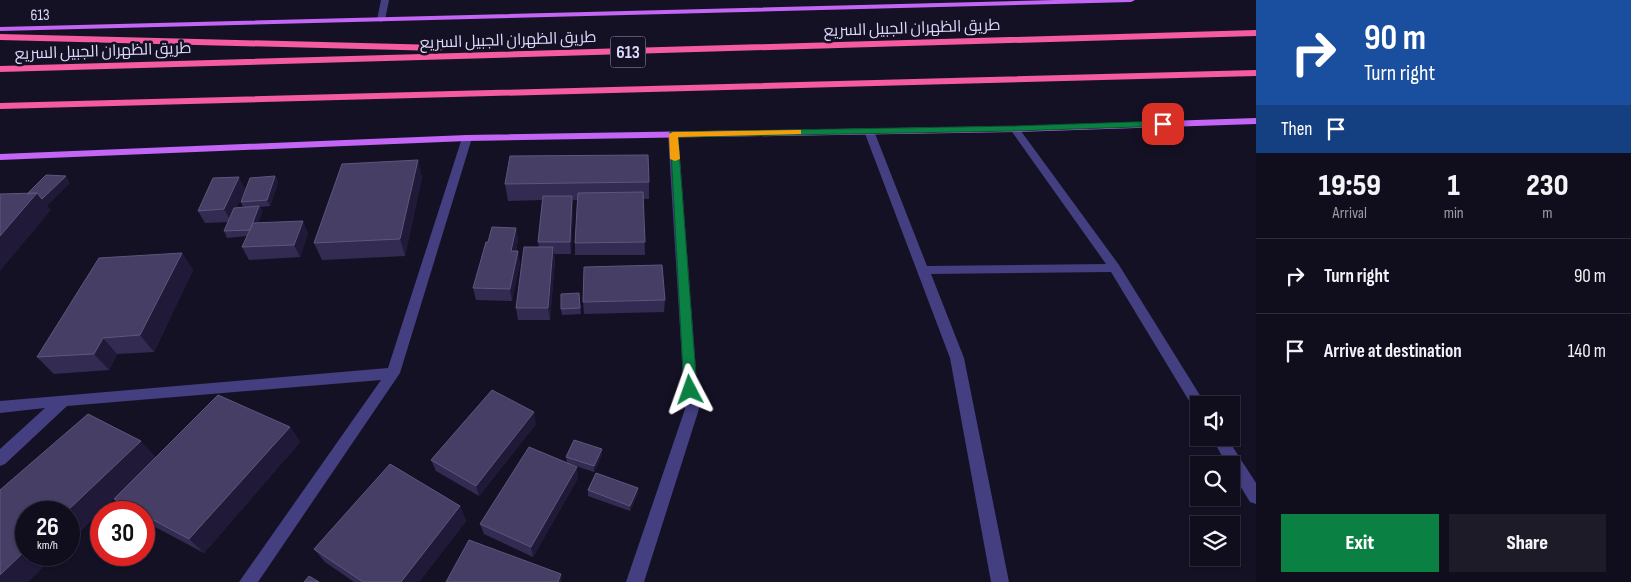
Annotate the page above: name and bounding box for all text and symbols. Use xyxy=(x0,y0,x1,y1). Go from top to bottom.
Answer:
street label: 613 xyxy=(30,6,50,25)
street label: طريق الظهران الجبيل السريع xyxy=(823,16,1001,42)
text: 90 m xyxy=(1364,17,1426,60)
icon: right xyxy=(1281,20,1346,85)
street label: طريق الظهران الجبيل السريع xyxy=(419,28,597,54)
road number: 613 xyxy=(610,36,646,68)
street label: طريق الظهران الجبيل السريع xyxy=(14,39,192,65)
text: Turn right xyxy=(1364,60,1435,87)
pin xyxy=(1142,103,1184,145)
icon: arrive xyxy=(1149,110,1177,138)
icon: arrive xyxy=(1322,115,1350,143)
text: Then xyxy=(1281,118,1312,141)
text: 19:59 xyxy=(1319,168,1381,204)
text: 1 xyxy=(1448,168,1460,204)
text: 230 xyxy=(1526,168,1568,204)
text: Arrival xyxy=(1333,204,1367,223)
text: min xyxy=(1444,204,1464,223)
text: m xyxy=(1542,204,1553,223)
icon: right xyxy=(1281,262,1309,290)
text: Turn right xyxy=(1324,265,1389,288)
text: 90 m xyxy=(1574,265,1606,288)
icon: arrive xyxy=(1281,337,1309,365)
text: Arrive at destination xyxy=(1324,340,1462,363)
text: 140 m xyxy=(1568,340,1606,363)
position arrow xyxy=(663,363,715,415)
map controls xyxy=(1190,396,1240,566)
button: sound xyxy=(1190,396,1240,446)
button: search xyxy=(1190,456,1240,506)
speed limit sign: 30 xyxy=(90,501,155,566)
text: 26 xyxy=(36,512,59,543)
button: Exit xyxy=(1281,514,1439,572)
button: Share xyxy=(1449,514,1606,572)
button: layers xyxy=(1190,516,1240,566)
text: km/h xyxy=(37,538,58,553)

